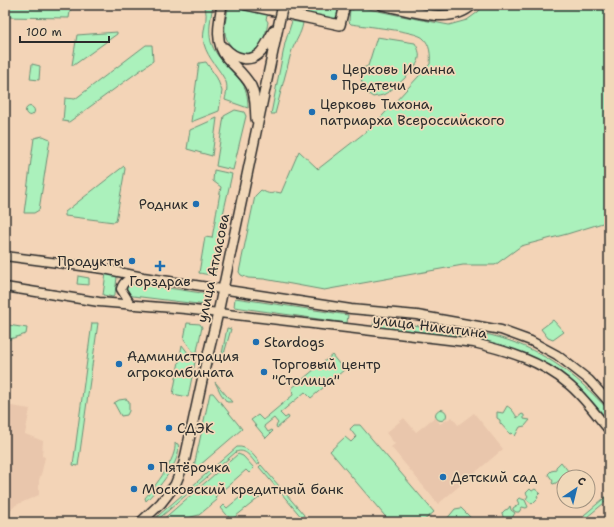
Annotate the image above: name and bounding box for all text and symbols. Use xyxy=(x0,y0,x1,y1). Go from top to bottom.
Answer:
scale bar xyxy=(20,18,109,44)
text: 100 m xyxy=(26,24,62,40)
place label: Церковь Иоанна Предтечи xyxy=(342,60,455,94)
marker: Церковь Иоанна Предтечи xyxy=(329,72,339,82)
place label: Церковь Тихона, патриарха Всероссийского xyxy=(320,95,504,129)
marker: Церковь Тихона, патриарха Всероссийского xyxy=(307,107,317,117)
place label: Родник xyxy=(139,195,189,213)
marker: Родник xyxy=(191,199,201,209)
street label: улица Атласова xyxy=(193,212,233,324)
place label: Продукты xyxy=(57,252,124,270)
marker: Продукты xyxy=(127,256,137,266)
marker: Горздрав xyxy=(155,261,165,271)
place label: Горздрав xyxy=(129,272,191,290)
street label: улица Никитина xyxy=(372,310,488,342)
place label: Stardogs xyxy=(264,333,325,351)
marker: Stardogs xyxy=(251,337,261,347)
place label: Администрация агрокомбината xyxy=(127,347,239,381)
place label: Торговый центр "Столица" xyxy=(272,355,381,389)
marker: Администрация агрокомбината xyxy=(114,359,124,369)
marker: Торговый центр "Столица" xyxy=(259,367,269,377)
place label: СДЭК xyxy=(177,419,214,437)
marker: СДЭК xyxy=(164,423,174,433)
place label: Пятёрочка xyxy=(159,458,230,476)
marker: Пятёрочка xyxy=(146,462,156,472)
place label: Детский сад xyxy=(451,468,537,486)
north arrow xyxy=(556,469,596,509)
marker: Детский сад xyxy=(438,472,448,482)
text: С xyxy=(574,473,589,489)
place label: Московский кредитный банк xyxy=(142,480,344,498)
marker: Московский кредитный банк xyxy=(129,484,139,494)

